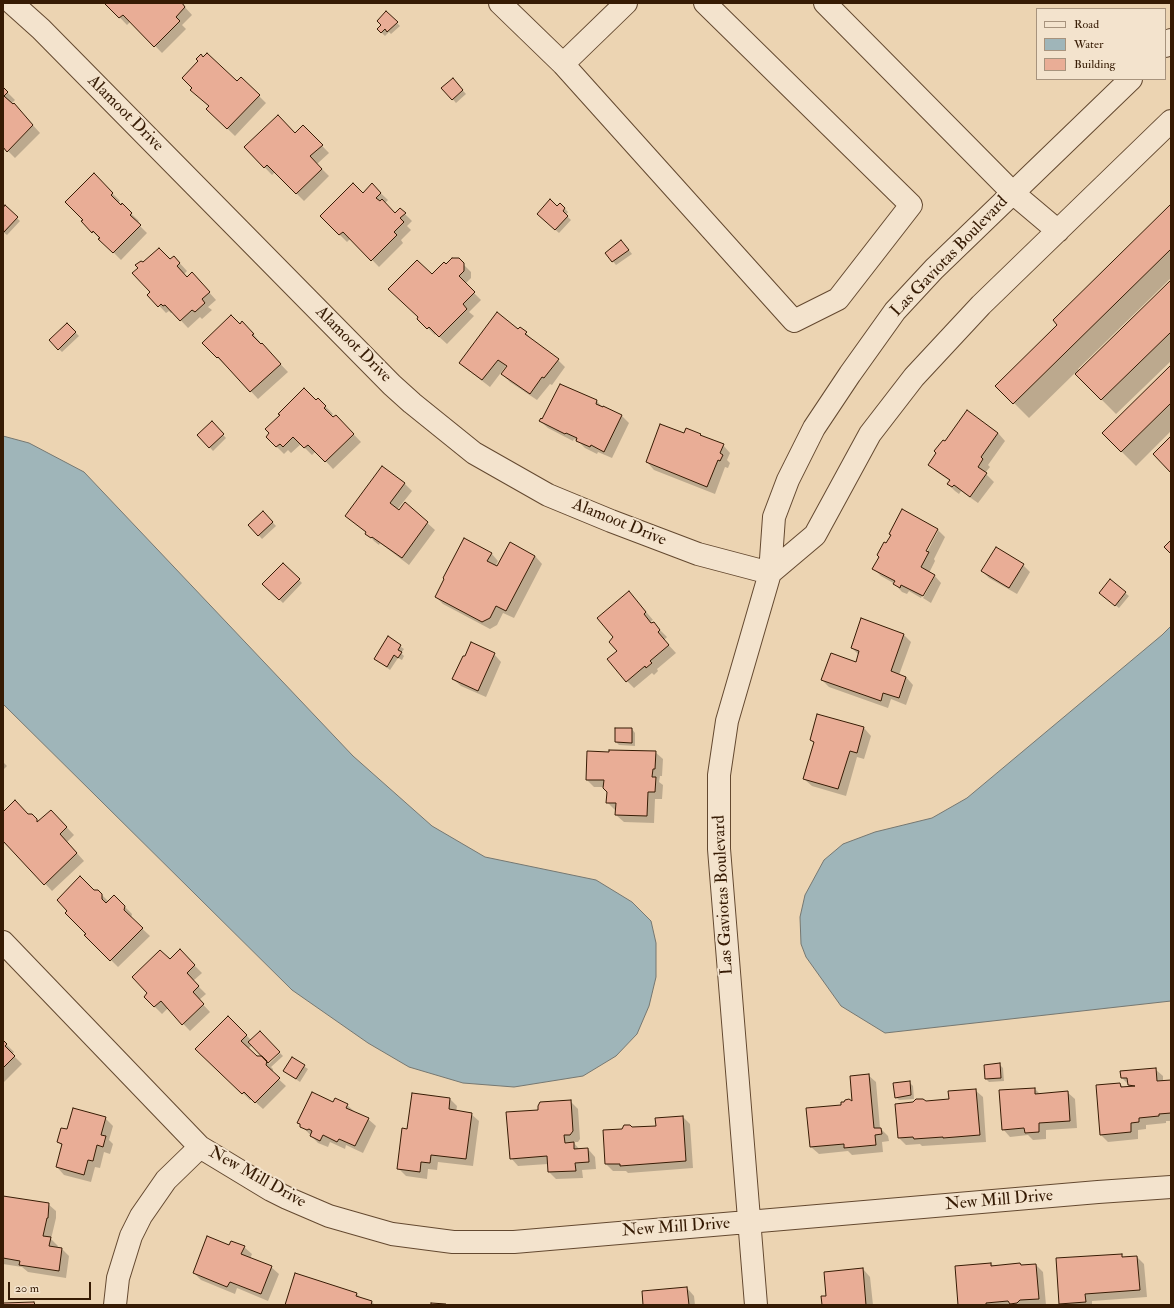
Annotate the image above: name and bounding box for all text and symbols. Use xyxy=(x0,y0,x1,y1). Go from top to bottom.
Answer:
legend xyxy=(1036,8,1166,80)
text: Road xyxy=(1074,17,1099,32)
text: Water xyxy=(1074,37,1103,52)
text: Building xyxy=(1074,57,1115,72)
street label: Alamoot Drive xyxy=(83,72,167,156)
street label: Las Gaviotas Boulevard xyxy=(887,192,1013,322)
street label: Alamoot Drive xyxy=(311,303,395,387)
street label: Alamoot Drive xyxy=(569,495,669,551)
street label: Las Gaviotas Boulevard xyxy=(710,815,738,975)
street label: New Mill Drive xyxy=(205,1143,309,1213)
street label: New Mill Drive xyxy=(944,1186,1054,1216)
street label: New Mill Drive xyxy=(621,1214,731,1242)
scale bar xyxy=(10,1274,93,1300)
text: 20 m xyxy=(15,1281,39,1296)

